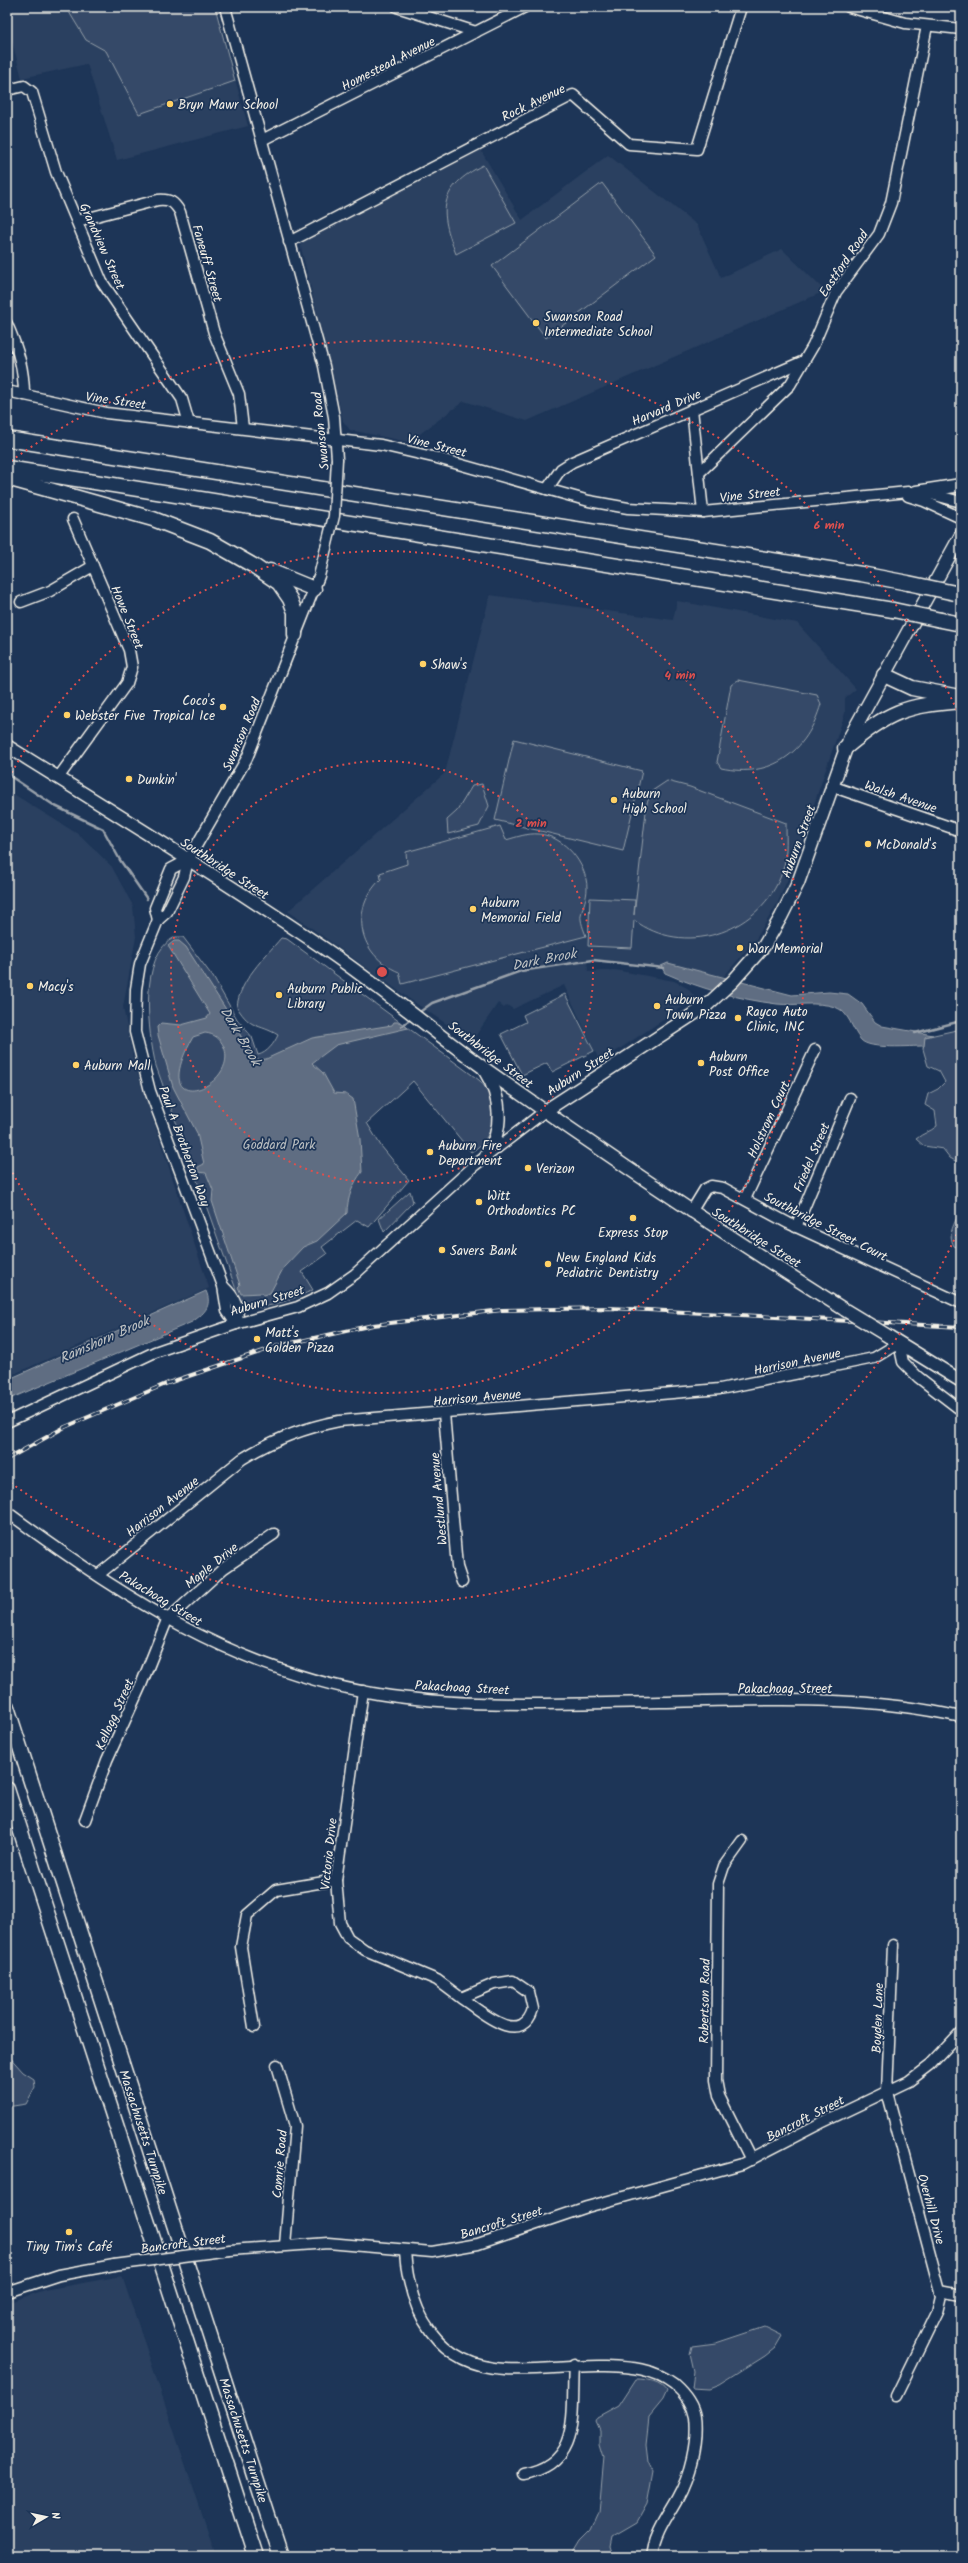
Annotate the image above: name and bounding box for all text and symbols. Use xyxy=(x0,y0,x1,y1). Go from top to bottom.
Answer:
street label: Homestead Avenue xyxy=(338,31,440,97)
street label: Rock Avenue xyxy=(498,79,569,128)
place label: Bryn Mawr School xyxy=(178,95,278,116)
marker: Bryn Mawr School xyxy=(165,99,175,109)
street label: Grandview Street xyxy=(73,200,131,294)
street label: Faneuff Street xyxy=(185,222,228,306)
street label: Eastford Road xyxy=(814,226,875,302)
place label: Swanson Road Intermediate School xyxy=(544,307,653,343)
marker: Swanson Road Intermediate School xyxy=(531,318,541,328)
street label: Harvard Drive xyxy=(629,384,705,432)
street label: Vine Street xyxy=(84,387,148,416)
street label: Swanson Road xyxy=(307,390,336,471)
street label: Vine Street xyxy=(405,429,470,464)
street label: Vine Street xyxy=(719,482,783,509)
text: 6 min xyxy=(814,516,845,535)
street label: Howe Street xyxy=(104,582,149,654)
place label: Shaw's xyxy=(431,655,468,676)
marker: Shaw's xyxy=(418,659,428,669)
text: 4 min xyxy=(665,666,696,685)
place label: Coco's Tropical Ice xyxy=(153,691,215,727)
street label: Swanson Road xyxy=(217,694,268,775)
marker: Coco's Tropical Ice xyxy=(218,702,228,712)
place label: Webster Five xyxy=(75,706,145,727)
marker: Webster Five xyxy=(62,710,72,720)
place label: Dunkin' xyxy=(137,770,177,791)
marker: Dunkin' xyxy=(124,774,134,784)
street label: Walsh Avenue xyxy=(861,775,940,820)
place label: Auburn High School xyxy=(622,784,687,820)
marker: Auburn High School xyxy=(609,795,619,805)
street label: Auburn Street xyxy=(776,801,823,881)
text: 2 min xyxy=(515,814,547,833)
street label: Southbridge Street xyxy=(176,833,273,906)
place label: McDonald's xyxy=(876,835,937,856)
marker: McDonald's xyxy=(863,839,873,849)
place label: Auburn Memorial Field xyxy=(481,893,561,929)
marker: Auburn Memorial Field xyxy=(468,904,478,914)
place label: War Memorial xyxy=(748,939,823,960)
water label: Dark Brook xyxy=(510,942,581,977)
marker: War Memorial xyxy=(735,943,745,953)
centre of rings xyxy=(375,965,389,979)
place label: Macy's xyxy=(38,977,74,998)
place label: Auburn Public Library xyxy=(287,979,363,1015)
marker: Macy's xyxy=(25,981,35,991)
marker: Auburn Public Library xyxy=(274,990,284,1000)
place label: Auburn Town Pizza xyxy=(665,990,726,1026)
marker: Auburn Town Pizza xyxy=(652,1001,662,1011)
place label: Rayco Auto Clinic, INC xyxy=(746,1002,808,1038)
water label: Dark Brook xyxy=(214,1003,268,1072)
marker: Rayco Auto Clinic, INC xyxy=(733,1013,743,1023)
street label: Southbridge Street xyxy=(443,1016,538,1095)
street label: Auburn Street xyxy=(543,1042,619,1102)
place label: Auburn Post Office xyxy=(709,1047,769,1083)
place label: Auburn Mall xyxy=(84,1056,150,1077)
marker: Auburn Post Office xyxy=(696,1058,706,1068)
marker: Auburn Mall xyxy=(71,1060,81,1070)
street label: Holstrom Court xyxy=(742,1077,797,1162)
street label: Paul A Brotherton Way xyxy=(152,1083,215,1211)
street label: Friedel Street xyxy=(788,1119,837,1196)
park label: Goddard Park xyxy=(243,1135,316,1156)
place label: Auburn Fire Department xyxy=(438,1136,503,1172)
marker: Auburn Fire Department xyxy=(425,1147,435,1157)
place label: Verizon xyxy=(536,1159,575,1180)
marker: Verizon xyxy=(523,1163,533,1173)
place label: Witt Orthodontics PC xyxy=(487,1186,576,1222)
street label: Southbridge Street Court xyxy=(760,1187,892,1268)
marker: Witt Orthodontics PC xyxy=(474,1197,484,1207)
street label: Southbridge Street xyxy=(707,1202,806,1275)
marker: Express Stop xyxy=(628,1213,638,1223)
place label: Express Stop xyxy=(598,1223,669,1244)
place label: Savers Bank xyxy=(450,1241,518,1262)
marker: Savers Bank xyxy=(437,1245,447,1255)
place label: New England Kids Pediatric Dentistry xyxy=(556,1248,659,1284)
marker: New England Kids Pediatric Dentistry xyxy=(543,1259,553,1269)
street label: Auburn Street xyxy=(228,1280,308,1323)
water label: Ramshorn Brook xyxy=(56,1309,155,1370)
place label: Matt's Golden Pizza xyxy=(265,1323,334,1359)
marker: Matt's Golden Pizza xyxy=(252,1334,262,1344)
street label: Harrison Avenue xyxy=(752,1343,843,1382)
street label: Harrison Avenue xyxy=(432,1384,522,1413)
street label: Westlund Avenue xyxy=(425,1452,454,1546)
street label: Harrison Avenue xyxy=(122,1472,204,1543)
street label: Maple Drive xyxy=(180,1538,244,1594)
street label: Pakachoag Street xyxy=(114,1566,207,1633)
street label: Kellogg Street xyxy=(90,1675,141,1754)
street label: Pakachoag Street xyxy=(414,1676,511,1702)
street label: Pakachoag Street xyxy=(738,1679,833,1700)
street label: Victoria Drive xyxy=(315,1817,344,1891)
street label: Robertson Road xyxy=(694,1958,717,2044)
street label: Boyden Lane xyxy=(867,1982,890,2054)
street label: Massachusetts Turnpike xyxy=(112,2067,173,2198)
street label: Bancroft Street xyxy=(763,2090,849,2148)
street label: Comrie Road xyxy=(267,2129,294,2199)
street label: Overhill Drive xyxy=(911,2172,950,2247)
street label: Bancroft Street xyxy=(458,2201,546,2246)
marker: Tiny Tim's Café xyxy=(64,2227,74,2237)
street label: Bancroft Street xyxy=(140,2229,228,2260)
place label: Tiny Tim's Café xyxy=(26,2237,113,2258)
street label: Massachusetts Turnpike xyxy=(212,2375,273,2506)
north arrow xyxy=(26,2497,66,2537)
text: N xyxy=(45,2511,64,2520)

